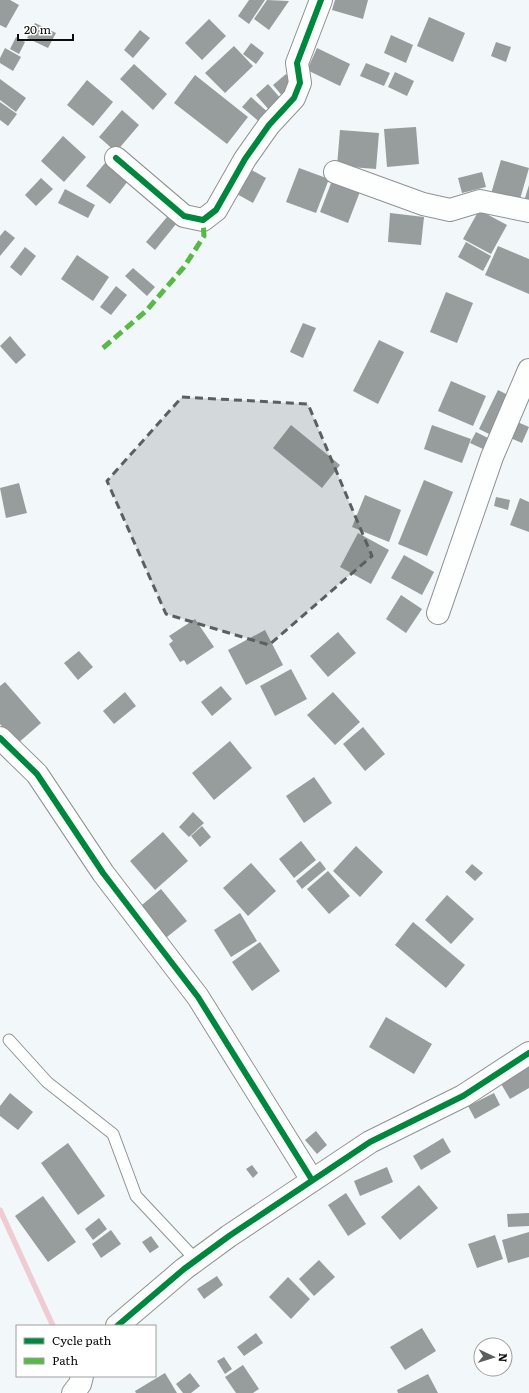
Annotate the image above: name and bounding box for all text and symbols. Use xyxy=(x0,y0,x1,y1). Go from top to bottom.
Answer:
scale bar xyxy=(18,16,73,42)
text: 20 m xyxy=(24,20,51,38)
legend xyxy=(16,1325,156,1377)
text: Cycle path xyxy=(52,1331,112,1349)
north arrow xyxy=(473,1337,513,1377)
text: Path xyxy=(52,1351,78,1369)
text: N xyxy=(496,1353,512,1363)

